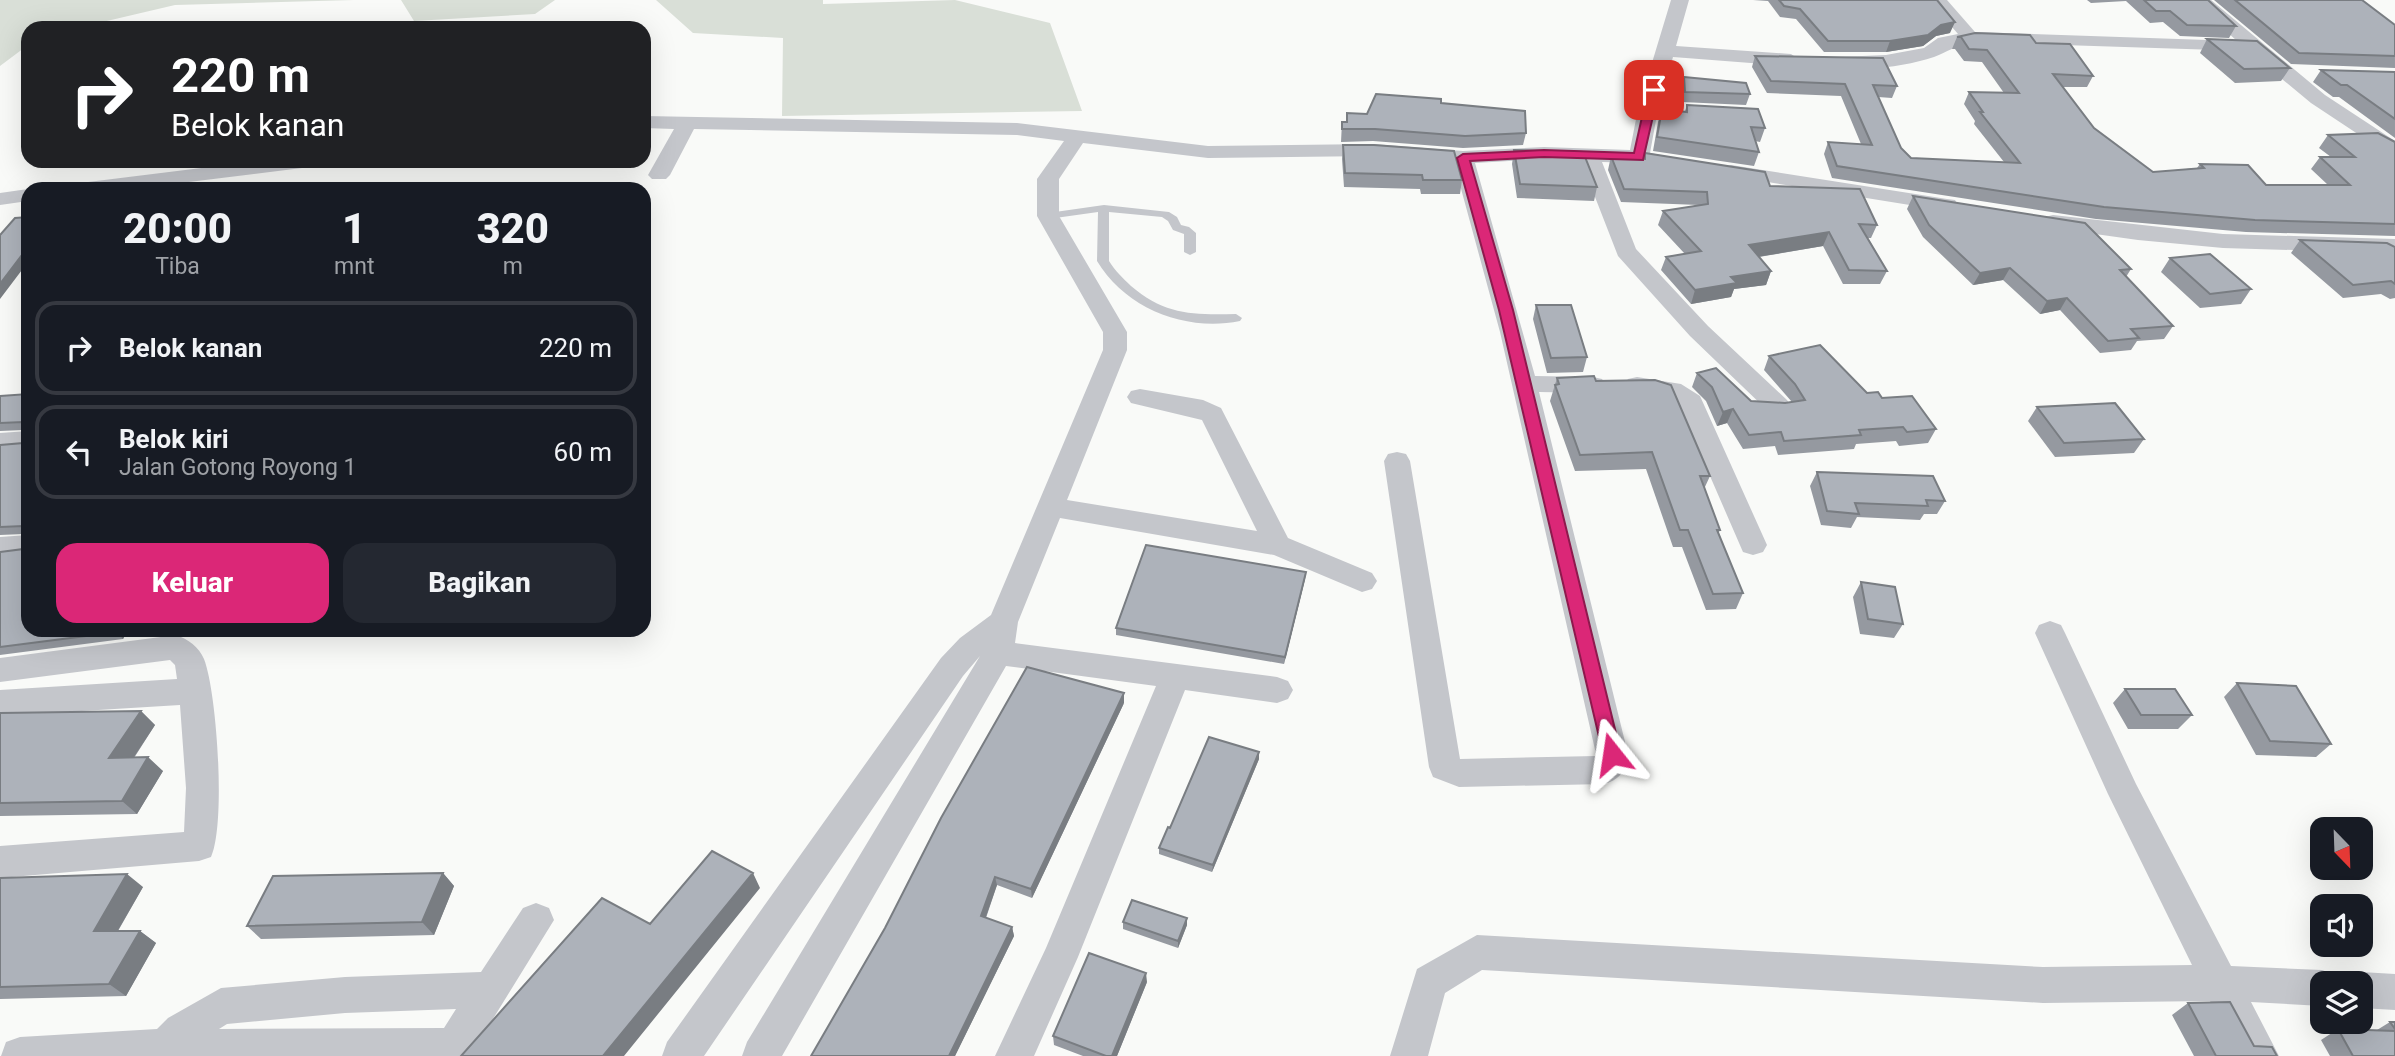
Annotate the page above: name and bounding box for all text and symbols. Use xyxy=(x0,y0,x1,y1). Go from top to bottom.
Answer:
text: 220 m xyxy=(171,47,310,104)
icon: right xyxy=(56,49,147,140)
pin xyxy=(1624,60,1684,120)
icon: arrive xyxy=(1635,71,1673,109)
text: Belok kanan xyxy=(171,106,344,144)
text: 20:00 xyxy=(123,204,232,253)
text: 1 xyxy=(342,204,366,253)
text: 320 xyxy=(476,204,549,253)
text: Tiba xyxy=(155,253,200,280)
text: mnt xyxy=(334,253,374,280)
text: m xyxy=(503,253,523,280)
icon: right xyxy=(60,329,98,367)
text: Belok kanan xyxy=(119,333,262,363)
text: 220 m xyxy=(539,333,612,363)
text: Belok kiri xyxy=(119,424,229,454)
icon: left xyxy=(60,433,98,471)
text: 60 m xyxy=(554,437,612,467)
text: Jalan Gotong Royong 1 xyxy=(119,454,356,481)
button: Keluar xyxy=(56,543,329,623)
button: Bagikan xyxy=(343,543,616,623)
position arrow xyxy=(1575,717,1649,791)
north arrow xyxy=(2310,817,2373,880)
map controls xyxy=(2310,817,2373,1034)
button: sound xyxy=(2310,894,2373,957)
button: layers xyxy=(2310,971,2373,1034)

